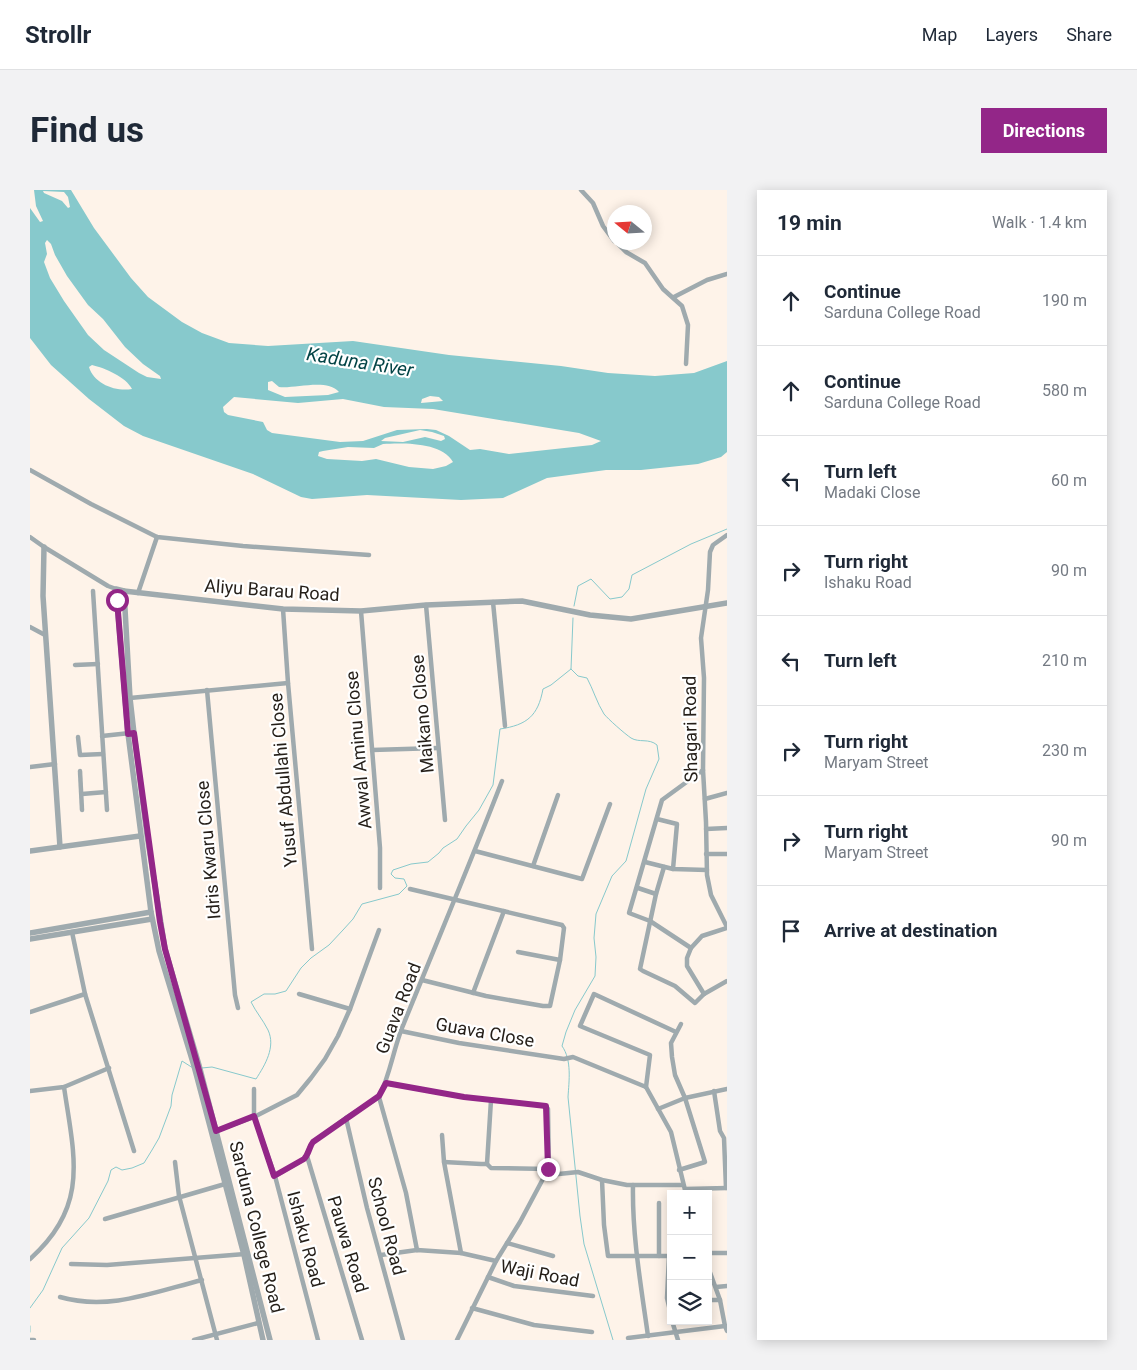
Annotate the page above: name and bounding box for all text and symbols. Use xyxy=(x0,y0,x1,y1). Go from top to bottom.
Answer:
text: Strollr xyxy=(25,21,91,49)
text: Map xyxy=(922,24,957,45)
text: Layers xyxy=(985,24,1038,45)
text: Share xyxy=(1066,24,1112,45)
button: Directions xyxy=(981,108,1107,153)
text: Find us xyxy=(30,110,144,151)
north arrow xyxy=(607,205,652,250)
text: 19 min xyxy=(777,211,842,235)
text: Walk · 1.4 km xyxy=(992,213,1087,232)
text: Continue xyxy=(824,280,901,303)
icon: ahead xyxy=(777,287,805,315)
text: 190 m xyxy=(1042,291,1087,310)
text: Sarduna College Road xyxy=(824,303,981,322)
water label: Kaduna River xyxy=(305,342,416,382)
text: Continue xyxy=(824,370,901,393)
icon: ahead xyxy=(777,377,805,405)
text: 580 m xyxy=(1042,381,1087,400)
text: Sarduna College Road xyxy=(824,393,981,412)
text: Turn left xyxy=(824,460,897,483)
icon: left xyxy=(777,467,805,495)
text: 60 m xyxy=(1051,471,1087,490)
text: Madaki Close xyxy=(824,483,921,502)
text: Turn right xyxy=(824,550,908,573)
icon: right xyxy=(777,557,805,585)
text: 90 m xyxy=(1051,561,1087,580)
text: Ishaku Road xyxy=(824,573,912,592)
street label: Aliyu Barau Road xyxy=(204,575,340,605)
route start xyxy=(106,589,129,612)
icon: left xyxy=(777,647,805,675)
text: Turn left xyxy=(824,649,897,672)
text: 210 m xyxy=(1042,651,1087,670)
street label: Maikano Close xyxy=(406,654,438,774)
street label: Awwal Aminu Close xyxy=(341,670,375,830)
street label: Shagari Road xyxy=(679,676,701,782)
street label: Yusuf Abdullahi Close xyxy=(265,692,301,868)
text: Turn right xyxy=(824,730,908,753)
icon: right xyxy=(777,737,805,765)
text: 230 m xyxy=(1042,741,1087,760)
text: Maryam Street xyxy=(824,753,929,772)
street label: Idris Kwaru Close xyxy=(191,780,225,920)
text: Turn right xyxy=(824,820,908,843)
icon: right xyxy=(777,827,805,855)
text: 90 m xyxy=(1051,831,1087,850)
text: Maryam Street xyxy=(824,843,929,862)
icon: arrive xyxy=(777,917,805,945)
text: Arrive at destination xyxy=(824,919,997,942)
street label: Guava Road xyxy=(371,959,425,1057)
street label: Guava Close xyxy=(434,1013,536,1051)
street label: Sarduna College Road xyxy=(225,1139,289,1315)
route end xyxy=(537,1158,560,1181)
street label: School Road xyxy=(364,1175,410,1277)
street label: Ishaku Road xyxy=(283,1189,329,1289)
map controls xyxy=(667,1190,712,1325)
button: + xyxy=(667,1190,712,1235)
street label: Pauwa Road xyxy=(323,1193,373,1295)
button: − xyxy=(667,1235,712,1280)
street label: Waji Road xyxy=(499,1255,581,1291)
button: layers xyxy=(667,1280,712,1325)

